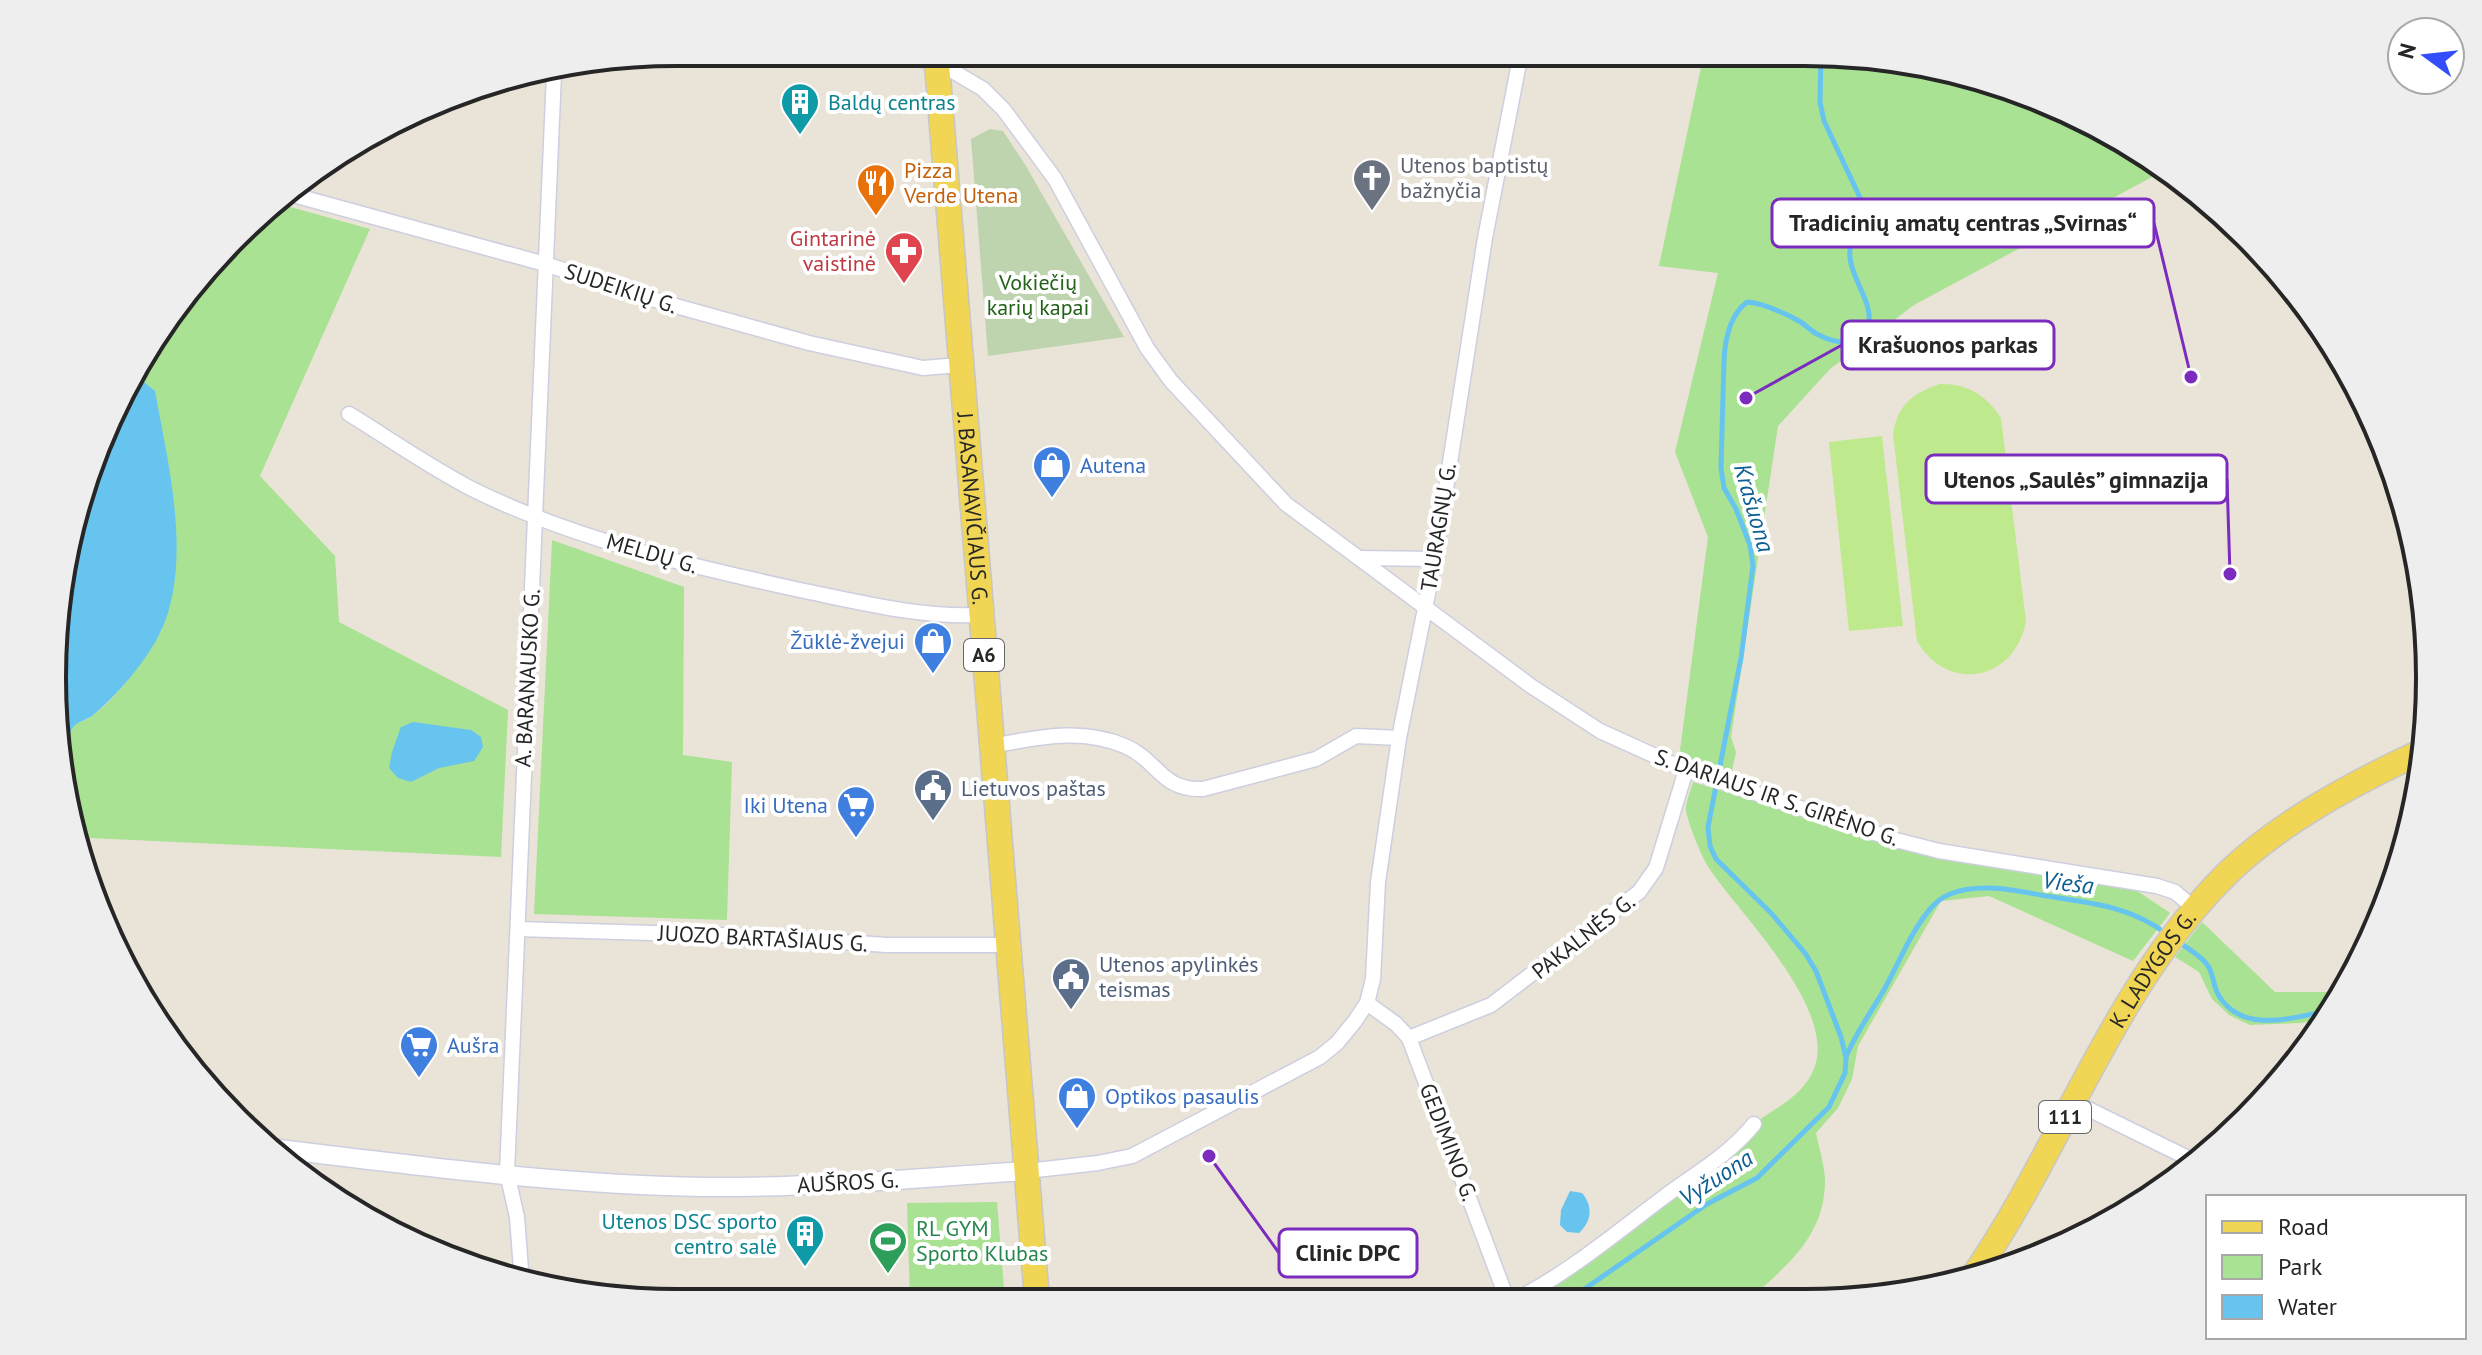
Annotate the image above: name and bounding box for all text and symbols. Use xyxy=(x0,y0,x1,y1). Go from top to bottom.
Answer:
north arrow xyxy=(2386,16,2466,96)
text: N xyxy=(2391,40,2422,61)
building icon: Baldų centras xyxy=(779,81,821,136)
place label: Baldų centras xyxy=(828,88,956,116)
place label: Utenos baptistų bažnyčia xyxy=(1400,151,1548,204)
place label: Pizza Verde Utena xyxy=(903,156,1018,209)
church icon: Utenos baptistų bažnyčia xyxy=(1351,157,1393,212)
restaurant icon: Pizza Verde Utena xyxy=(855,162,897,217)
callout: Tradicinių amatų centras „Svirnas“ xyxy=(1772,199,2154,247)
text: Tradicinių amatų centras „Svirnas“ xyxy=(1789,207,2137,238)
place label: Gintarinė vaistinė xyxy=(790,224,876,277)
pharmacy icon: Gintarinė vaistinė xyxy=(883,230,925,285)
street label: SUDEIKIŲ G. xyxy=(561,257,681,319)
park label: Vokiečių karių kapai xyxy=(987,268,1089,321)
callout: Krašuonos parkas xyxy=(1842,321,2054,369)
text: Krašuonos parkas xyxy=(1858,329,2038,360)
street label: J. BASANAVIČIAUS G. xyxy=(951,410,995,606)
shop icon: Autena xyxy=(1031,444,1073,499)
place label: Autena xyxy=(1080,451,1146,479)
callout: Utenos „Saulės” gimnazija xyxy=(1926,455,2227,503)
water label: Krašuona xyxy=(1727,460,1782,556)
street label: TAURAGNŲ G. xyxy=(1414,461,1462,593)
text: Utenos „Saulės” gimnazija xyxy=(1944,464,2208,495)
street label: MELDŲ G. xyxy=(603,527,701,579)
street label: A. BARANAUSKO G. xyxy=(508,588,546,768)
shop icon: Žūklė-žvejui xyxy=(912,620,954,675)
place label: Žūklė-žvejui xyxy=(790,627,905,655)
road number: A6 xyxy=(964,639,1004,671)
street label: S. DARIAUS IR S. GIRĖNO G. xyxy=(1651,742,1903,852)
public building icon: Lietuvos paštas xyxy=(912,767,954,822)
place label: Lietuvos paštas xyxy=(961,774,1106,802)
supermarket icon: Iki Utena xyxy=(835,784,877,839)
place label: Iki Utena xyxy=(744,791,828,819)
water label: Vieša xyxy=(2041,864,2096,901)
street label: PAKALNĖS G. xyxy=(1526,887,1640,985)
street label: K. LADYGOS G. xyxy=(2103,905,2202,1033)
street label: JUOZO BARTAŠIAUS G. xyxy=(657,918,868,957)
place label: Utenos apylinkės teismas xyxy=(1099,950,1259,1003)
public building icon: Utenos apylinkės teismas xyxy=(1050,956,1092,1011)
supermarket icon: Aušra xyxy=(398,1024,440,1079)
place label: Aušra xyxy=(447,1031,499,1059)
shop icon: Optikos pasaulis xyxy=(1056,1075,1098,1130)
street label: GEDIMINO G. xyxy=(1414,1079,1484,1205)
place label: Optikos pasaulis xyxy=(1105,1082,1259,1110)
road number: 111 xyxy=(2039,1101,2091,1133)
water label: Vyžuona xyxy=(1673,1142,1759,1213)
street label: AUŠROS G. xyxy=(796,1165,900,1199)
legend xyxy=(2206,1195,2466,1339)
place label: Utenos DSC sporto centro salė xyxy=(602,1207,777,1260)
text: Road xyxy=(2278,1211,2329,1242)
building icon: Utenos DSC sporto centro salė xyxy=(784,1213,826,1268)
place label: RL GYM Sporto Klubas xyxy=(916,1214,1048,1267)
sports icon: RL GYM Sporto Klubas xyxy=(867,1220,909,1275)
callout: Clinic DPC xyxy=(1279,1229,1417,1277)
text: Clinic DPC xyxy=(1296,1237,1400,1268)
text: Park xyxy=(2278,1251,2323,1282)
text: Water xyxy=(2278,1291,2337,1322)

